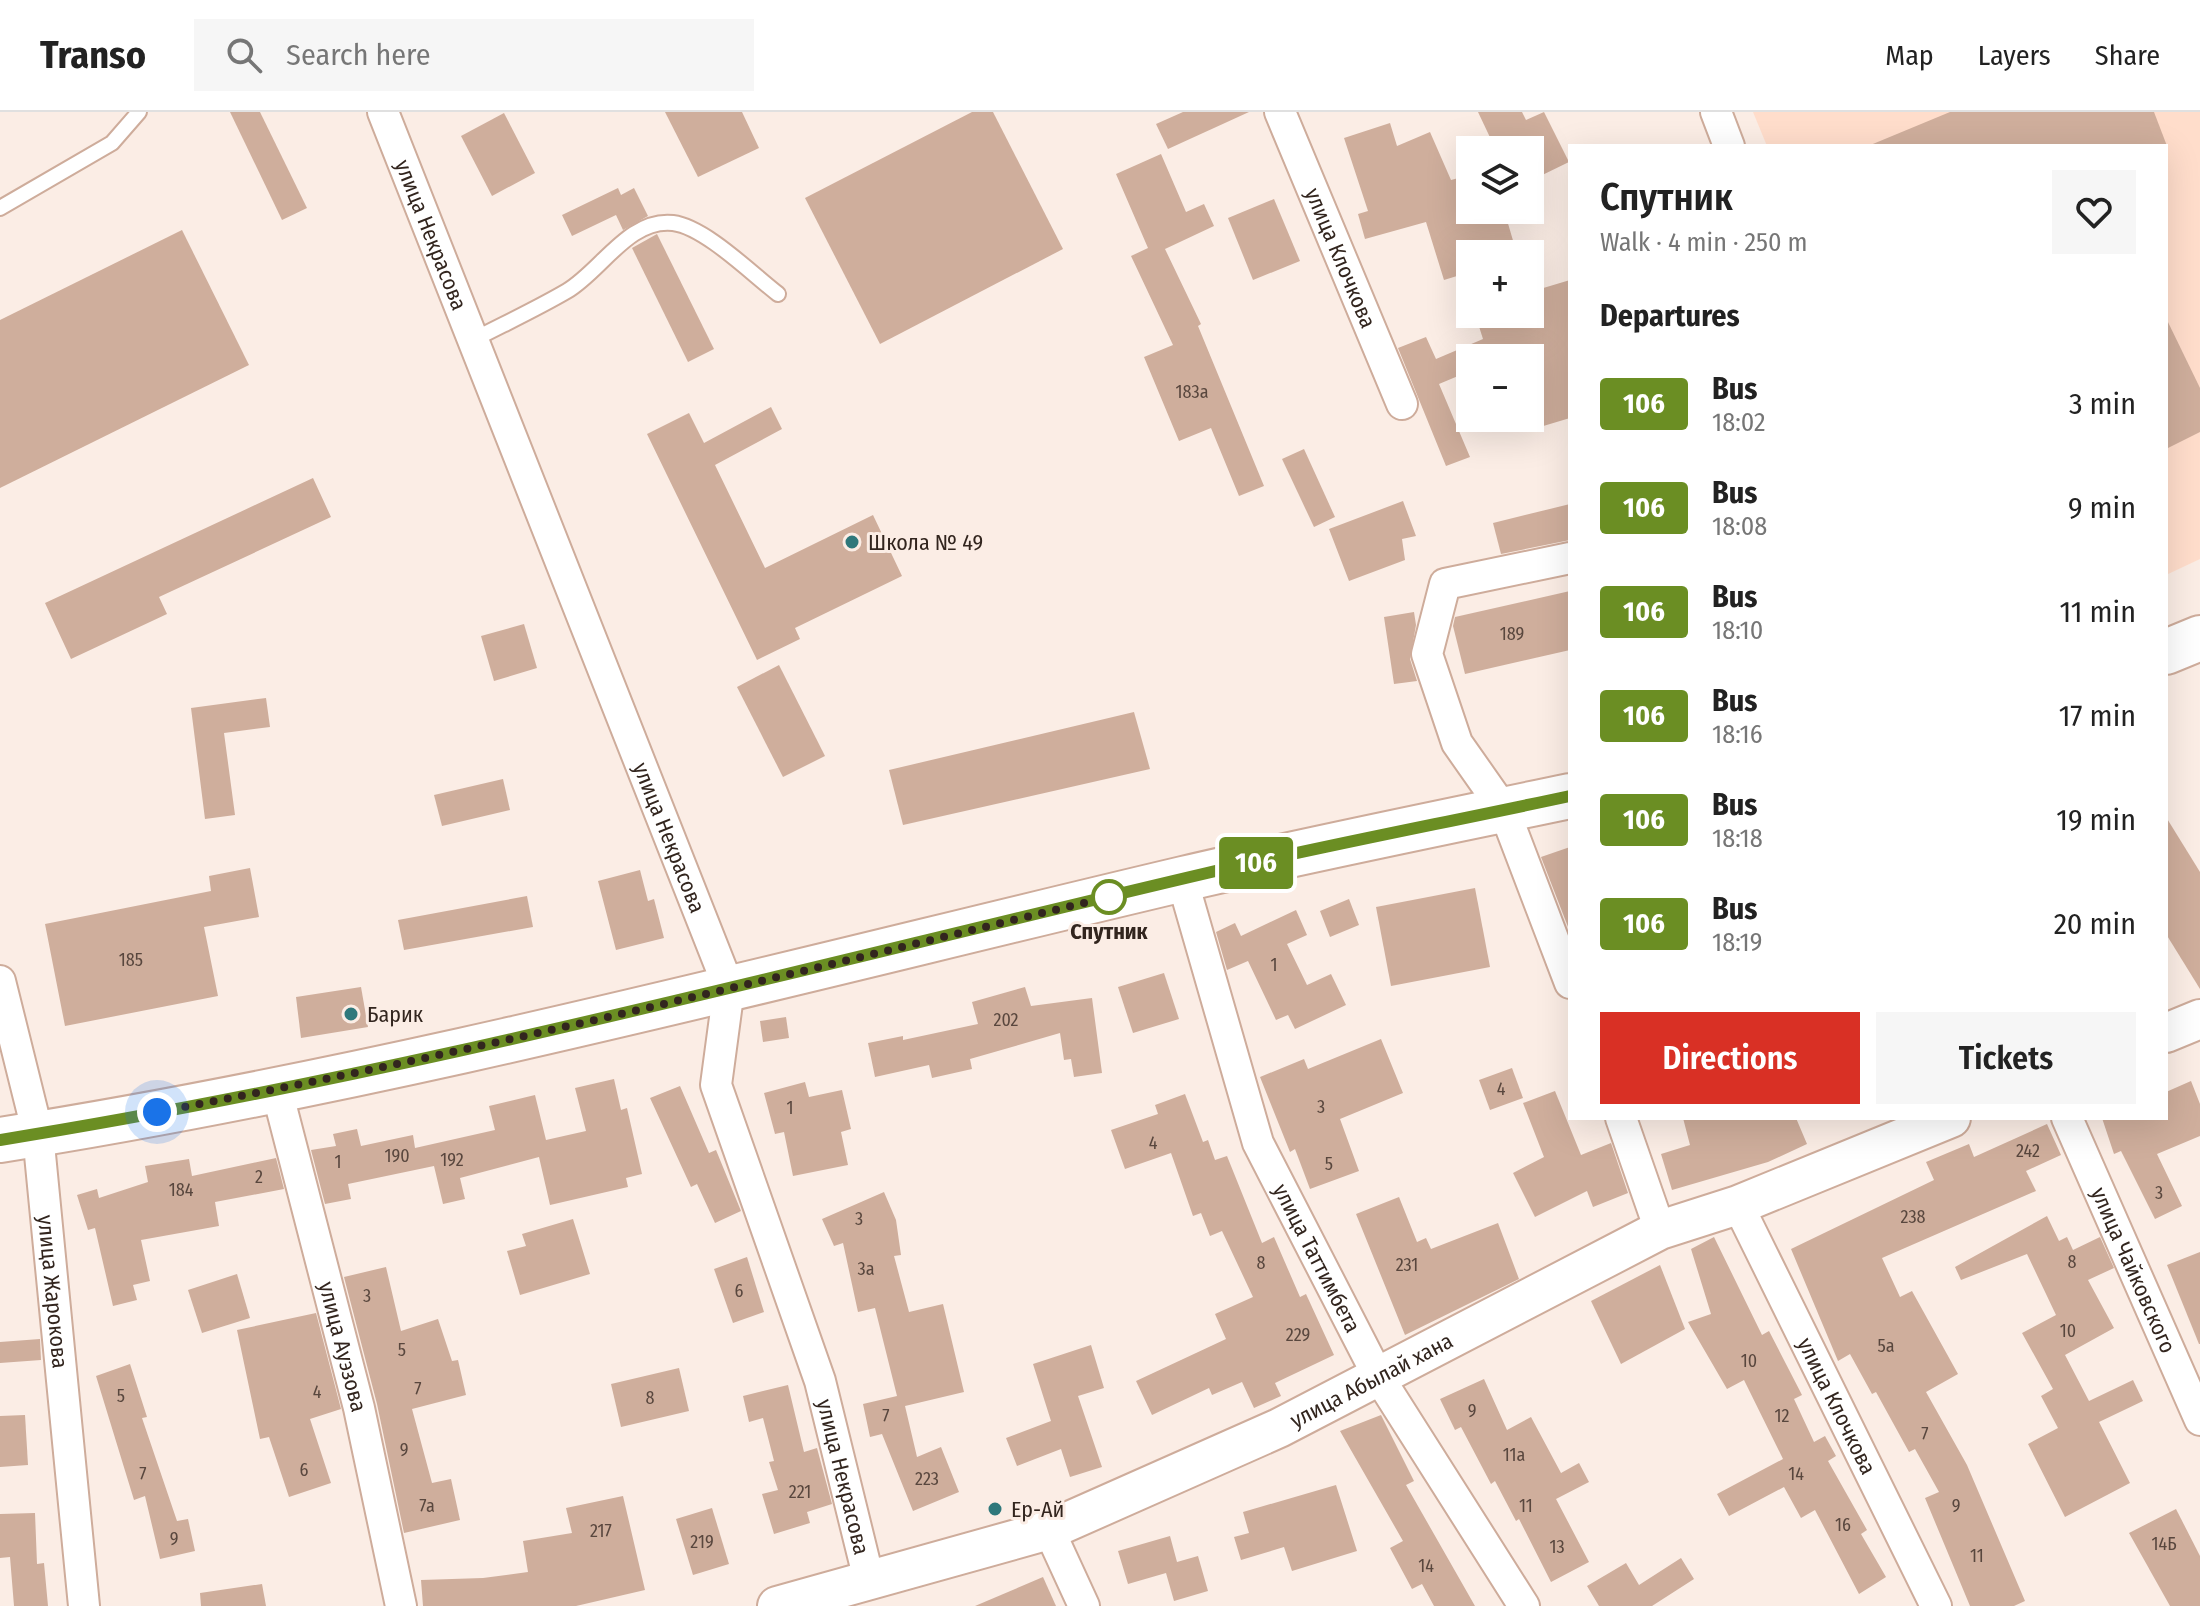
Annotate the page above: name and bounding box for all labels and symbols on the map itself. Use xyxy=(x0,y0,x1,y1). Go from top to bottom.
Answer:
street label: улица Некрасова xyxy=(390,156,473,314)
street label: улица Клочкова xyxy=(1300,184,1382,332)
house number: 183а xyxy=(1176,381,1209,403)
place label: Школа № 49 xyxy=(868,529,983,556)
marker: Школа № 49 xyxy=(843,533,861,551)
house number: 189 xyxy=(1500,623,1524,645)
street label: улица Некрасова xyxy=(628,758,711,917)
line badge: 106 xyxy=(1210,837,1302,889)
marker: Спутник xyxy=(1092,880,1126,914)
place label: Спутник xyxy=(1070,918,1149,945)
house number: 185 xyxy=(119,949,143,971)
house number: 1 xyxy=(1270,954,1278,976)
place label: Барик xyxy=(367,1001,424,1028)
marker: Барик xyxy=(342,1005,360,1023)
house number: 202 xyxy=(993,1009,1019,1031)
house number: 4 xyxy=(1497,1078,1506,1100)
your location xyxy=(137,1092,177,1132)
house number: 3 xyxy=(1317,1096,1325,1118)
house number: 1 xyxy=(786,1097,794,1119)
house number: 4 xyxy=(1149,1132,1158,1154)
house number: 242 xyxy=(2016,1140,2040,1162)
house number: 190 xyxy=(384,1145,410,1167)
house number: 192 xyxy=(440,1149,464,1171)
house number: 1 xyxy=(334,1151,342,1173)
house number: 5 xyxy=(1325,1153,1333,1175)
house number: 2 xyxy=(255,1166,263,1188)
house number: 184 xyxy=(169,1179,194,1201)
street label: улица Таттимбета xyxy=(1268,1179,1367,1337)
house number: 3 xyxy=(2155,1182,2163,1204)
street label: улица Чайковского xyxy=(2086,1183,2182,1357)
house number: 238 xyxy=(1900,1206,1926,1228)
house number: 3 xyxy=(855,1208,863,1230)
street label: улица Жарокова xyxy=(32,1214,74,1370)
house number: 8 xyxy=(2068,1251,2077,1273)
house number: 8 xyxy=(1257,1252,1266,1274)
house number: 231 xyxy=(1396,1254,1418,1276)
house number: 3а xyxy=(858,1258,875,1280)
street label: улица Ауэзова xyxy=(313,1279,373,1415)
house number: 6 xyxy=(735,1280,744,1302)
house number: 3 xyxy=(363,1285,371,1307)
house number: 10 xyxy=(2060,1320,2076,1342)
house number: 229 xyxy=(1286,1324,1310,1346)
street label: улица Абылай хана xyxy=(1285,1327,1457,1433)
street label: улица Клочкова xyxy=(1792,1333,1882,1479)
house number: 5а xyxy=(1877,1335,1895,1357)
house number: 5 xyxy=(398,1339,406,1361)
house number: 10 xyxy=(1741,1350,1757,1372)
house number: 7 xyxy=(414,1378,422,1400)
house number: 4 xyxy=(313,1381,322,1403)
house number: 5 xyxy=(117,1385,125,1407)
house number: 8 xyxy=(646,1387,655,1409)
street label: улица Некрасова xyxy=(811,1396,876,1557)
house number: 9 xyxy=(1468,1400,1476,1422)
house number: 7 xyxy=(882,1405,890,1427)
house number: 12 xyxy=(1775,1405,1790,1427)
house number: 7 xyxy=(1921,1423,1929,1445)
house number: 9 xyxy=(400,1439,408,1461)
house number: 11а xyxy=(1503,1444,1525,1466)
house number: 6 xyxy=(300,1459,309,1481)
house number: 7 xyxy=(139,1463,147,1485)
house number: 14 xyxy=(1788,1463,1804,1485)
house number: 223 xyxy=(915,1468,939,1490)
house number: 221 xyxy=(789,1481,811,1503)
house number: 7а xyxy=(419,1495,435,1517)
house number: 11 xyxy=(1519,1495,1533,1517)
house number: 9 xyxy=(1952,1495,1960,1517)
place label: Ер-Ай xyxy=(1011,1496,1064,1523)
marker: Ер-Ай xyxy=(986,1500,1004,1518)
house number: 16 xyxy=(1835,1514,1851,1536)
house number: 217 xyxy=(590,1520,612,1542)
house number: 9 xyxy=(170,1528,178,1550)
house number: 219 xyxy=(690,1531,714,1553)
house number: 14Б xyxy=(2151,1533,2177,1555)
house number: 13 xyxy=(1549,1536,1565,1558)
house number: 11 xyxy=(1970,1545,1984,1567)
house number: 14 xyxy=(1418,1555,1434,1577)

